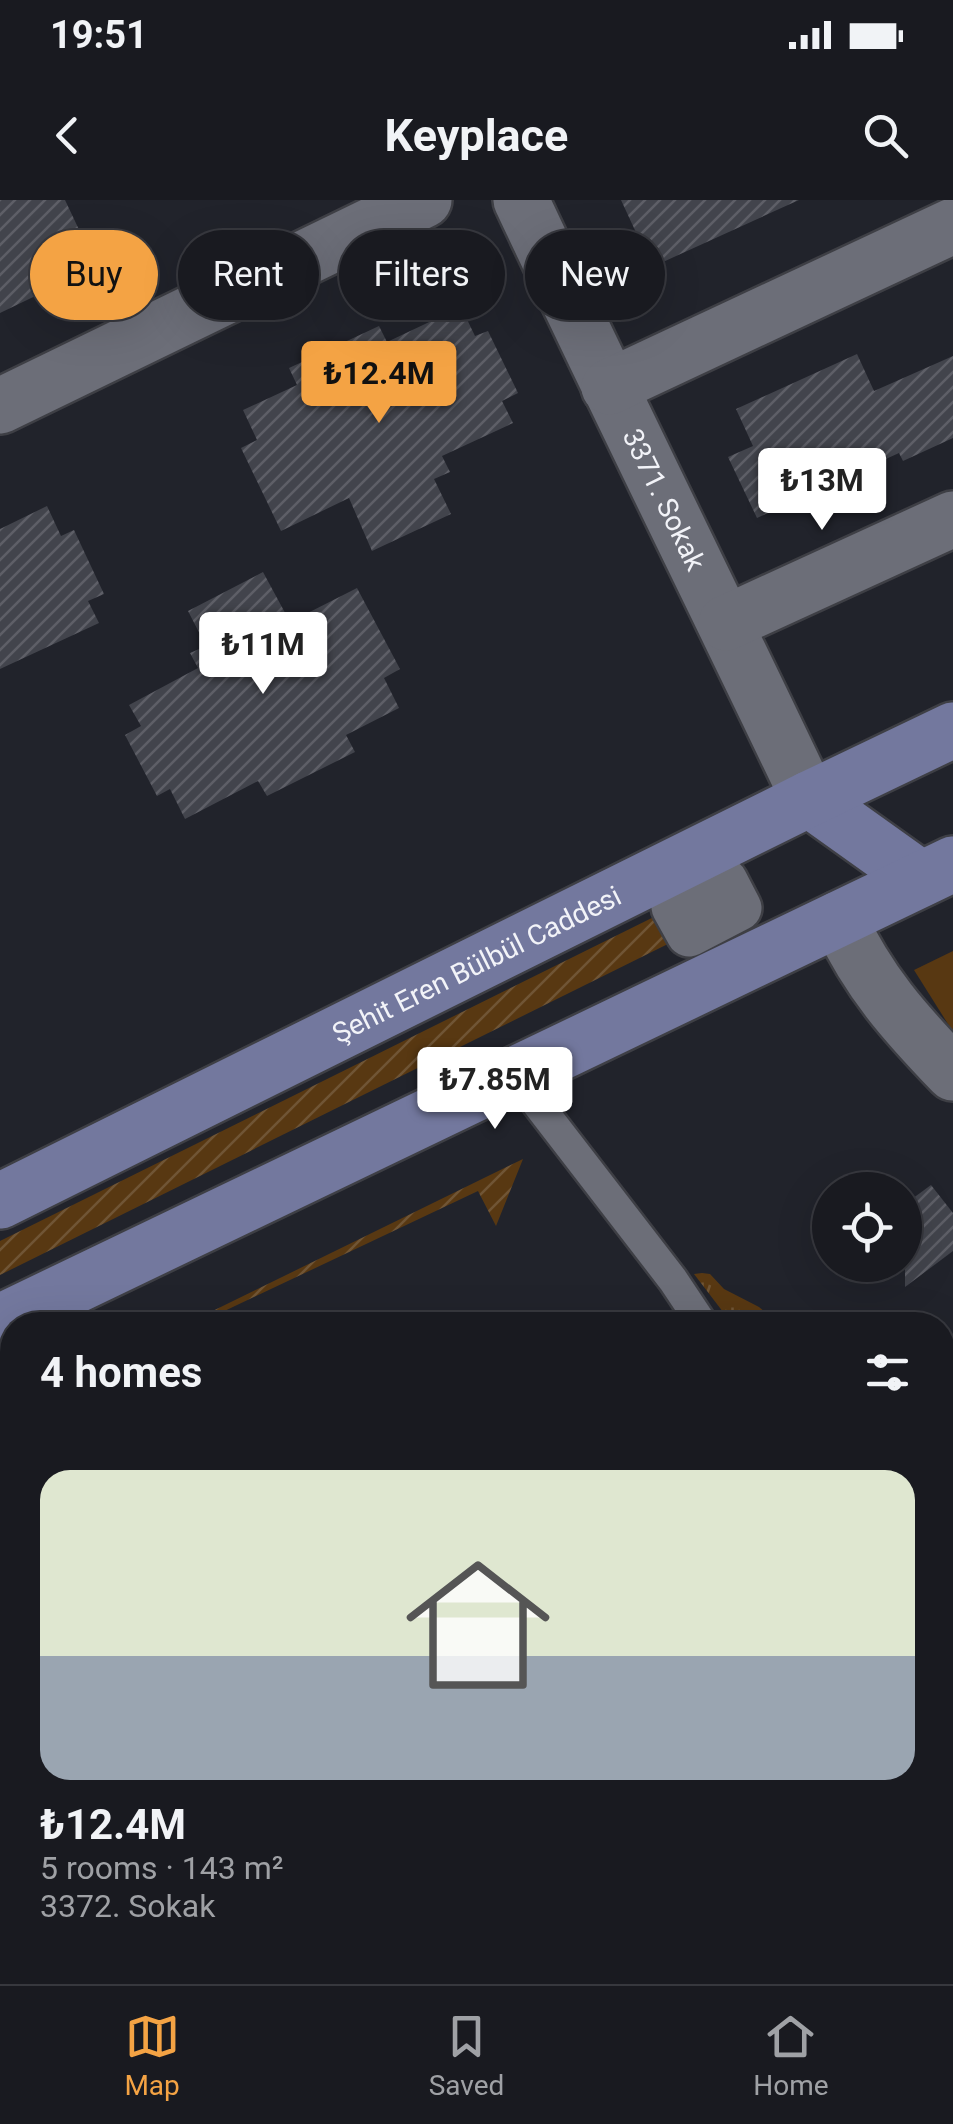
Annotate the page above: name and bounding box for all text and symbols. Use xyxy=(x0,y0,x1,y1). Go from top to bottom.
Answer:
text: 19:51 xyxy=(50,13,148,57)
icon: back xyxy=(40,108,95,163)
icon: search xyxy=(858,108,913,163)
text: Keyplace xyxy=(385,109,568,162)
chip: Buy xyxy=(30,230,158,320)
chip: Rent xyxy=(178,230,319,320)
chip: Filters xyxy=(339,230,505,320)
chip: New xyxy=(525,230,665,320)
pin: ₺12.4M xyxy=(298,341,460,426)
text: ₺12.4M xyxy=(323,354,435,392)
street label: 3371. Sokak xyxy=(616,423,713,576)
pin: ₺13M xyxy=(763,448,881,533)
text: ₺13M xyxy=(780,461,864,499)
pin: ₺11M xyxy=(204,612,322,697)
text: ₺11M xyxy=(221,625,305,663)
street label: Şehit Eren Bülbül Caddesi xyxy=(327,879,626,1050)
pin: ₺7.85M xyxy=(414,1047,576,1132)
text: ₺7.85M xyxy=(439,1060,551,1098)
map controls xyxy=(812,1172,922,1282)
button: locate xyxy=(812,1172,922,1282)
icon: filters xyxy=(860,1345,915,1400)
text: 4 homes xyxy=(40,1348,202,1397)
icon: home xyxy=(388,1535,568,1715)
text: ₺12.4M xyxy=(40,1800,186,1849)
text: 5 rooms · 143 m² xyxy=(40,1849,283,1887)
text: 3372. Sokak xyxy=(40,1887,215,1925)
tab: Map xyxy=(124,2009,180,2102)
tab: Saved xyxy=(429,2009,504,2102)
tab: Home xyxy=(753,2009,829,2102)

